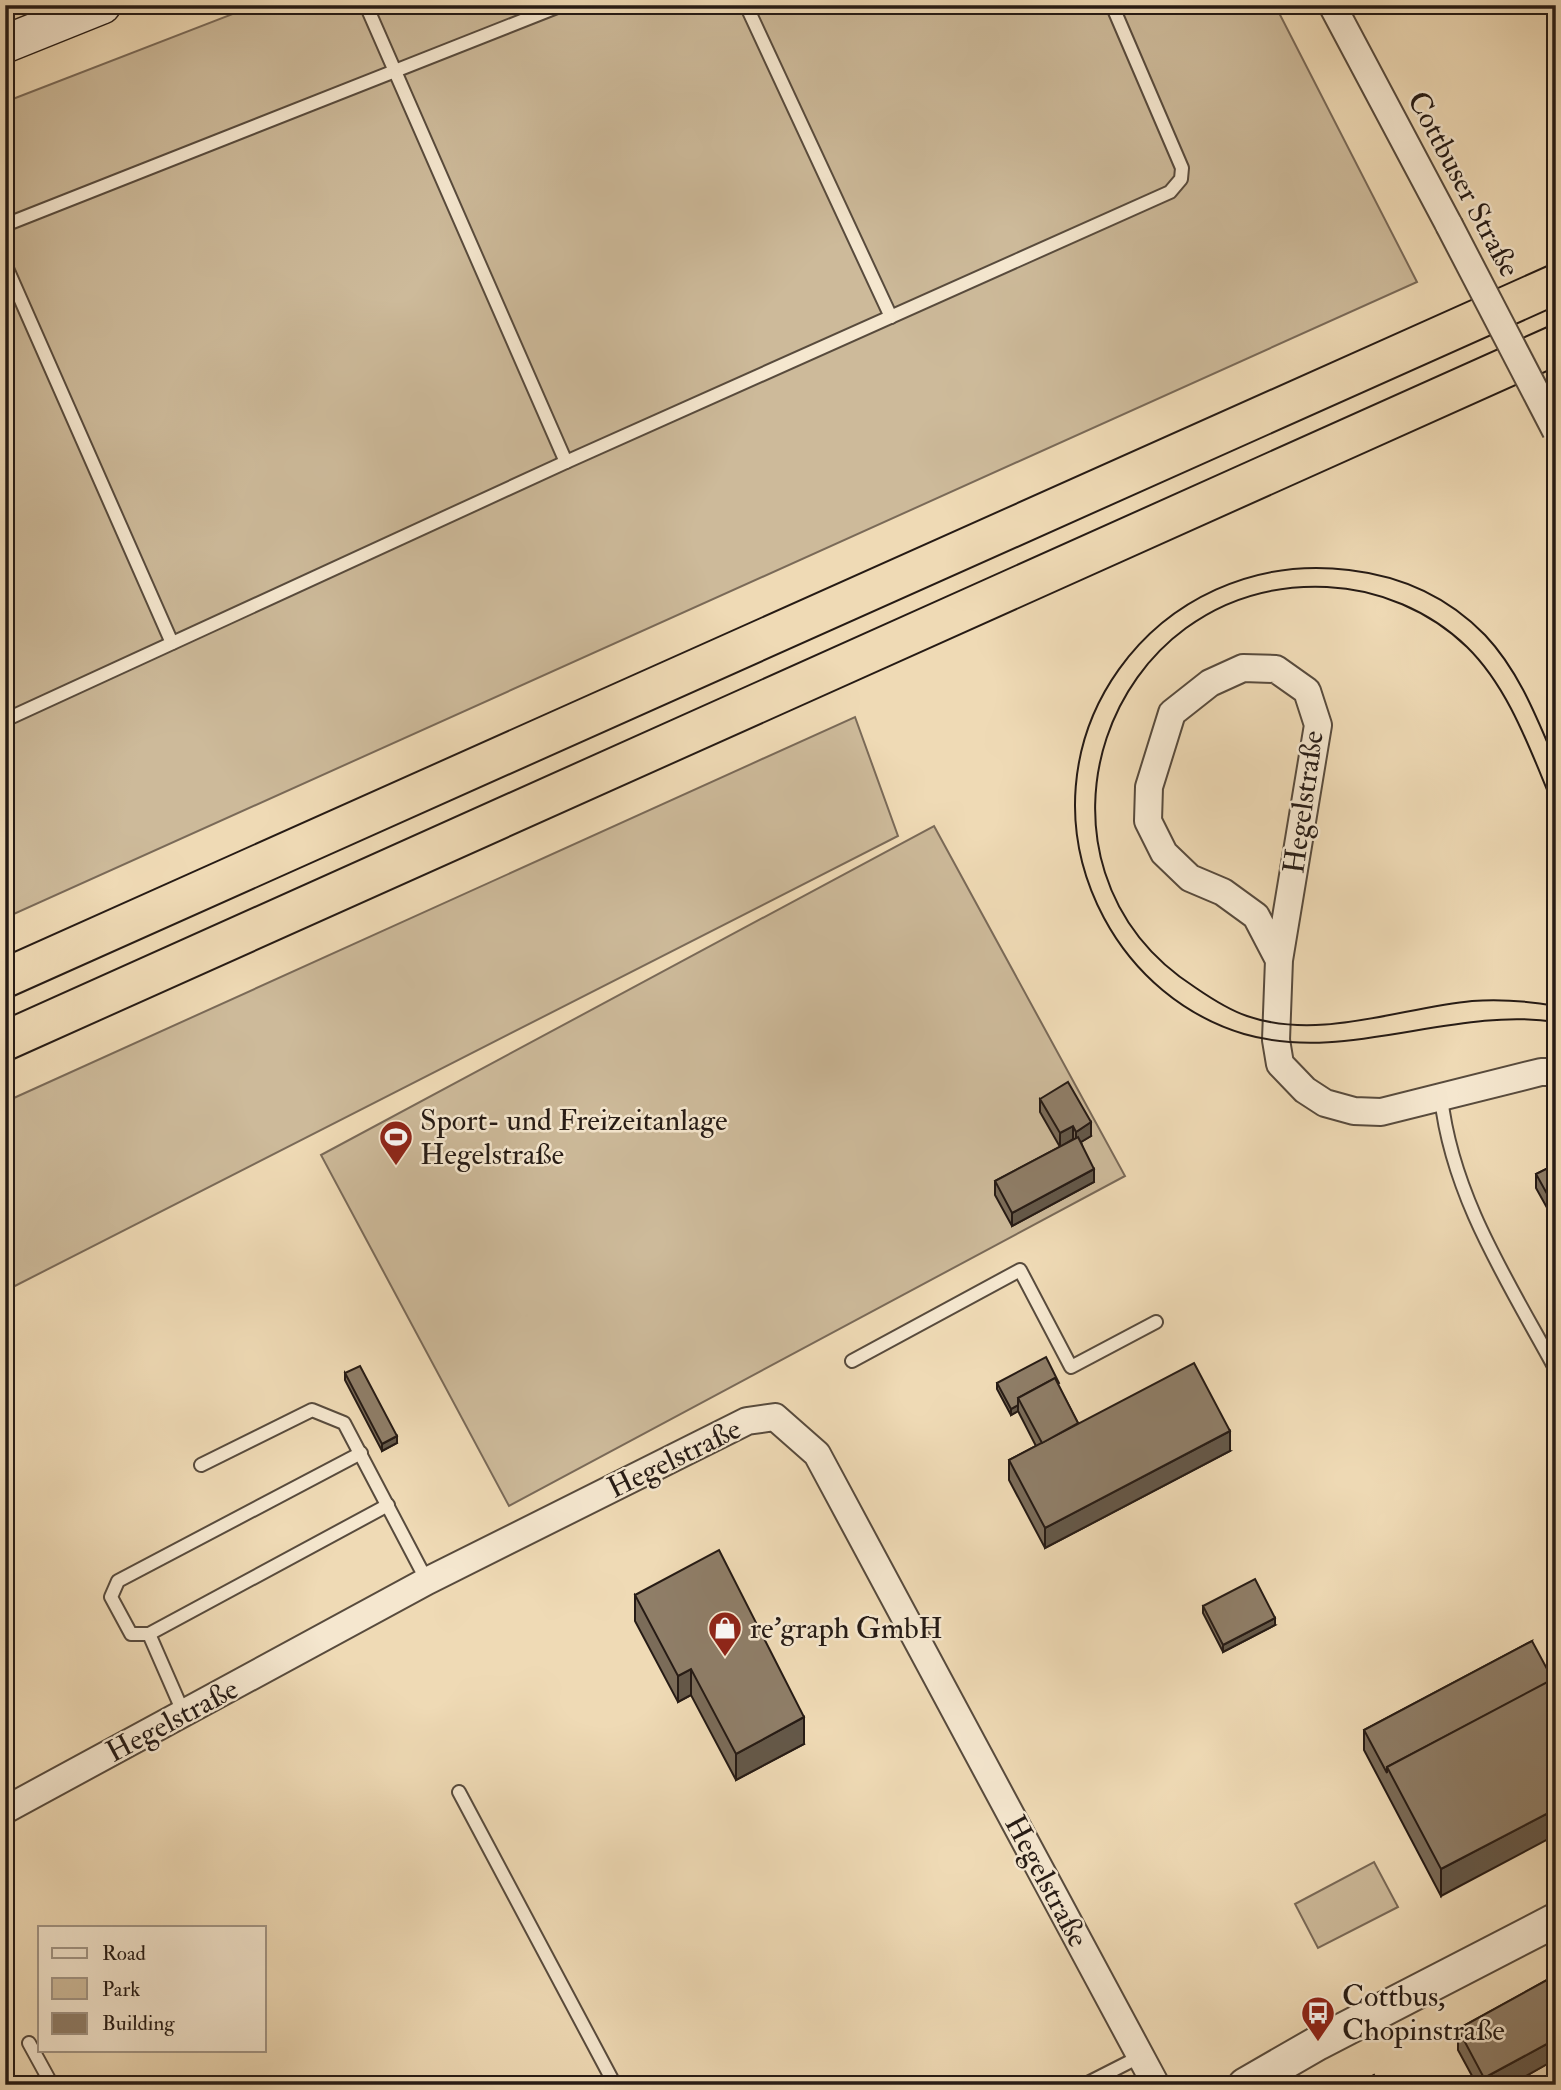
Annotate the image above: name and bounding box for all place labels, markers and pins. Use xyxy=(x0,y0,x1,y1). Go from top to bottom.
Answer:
place label: Sport- und Freizeitanlage Hegelstraße xyxy=(420,1102,728,1173)
sports icon: Sport- und Freizeitanlage Hegelstraße xyxy=(377,1118,415,1167)
shop icon: re'graph GmbH xyxy=(706,1609,744,1658)
place label: re'graph GmbH xyxy=(750,1610,943,1647)
place label: Cottbus, Chopinstraße xyxy=(1342,1978,1505,2049)
bus stop icon: Cottbus, Chopinstraße xyxy=(1299,1994,1337,2043)

